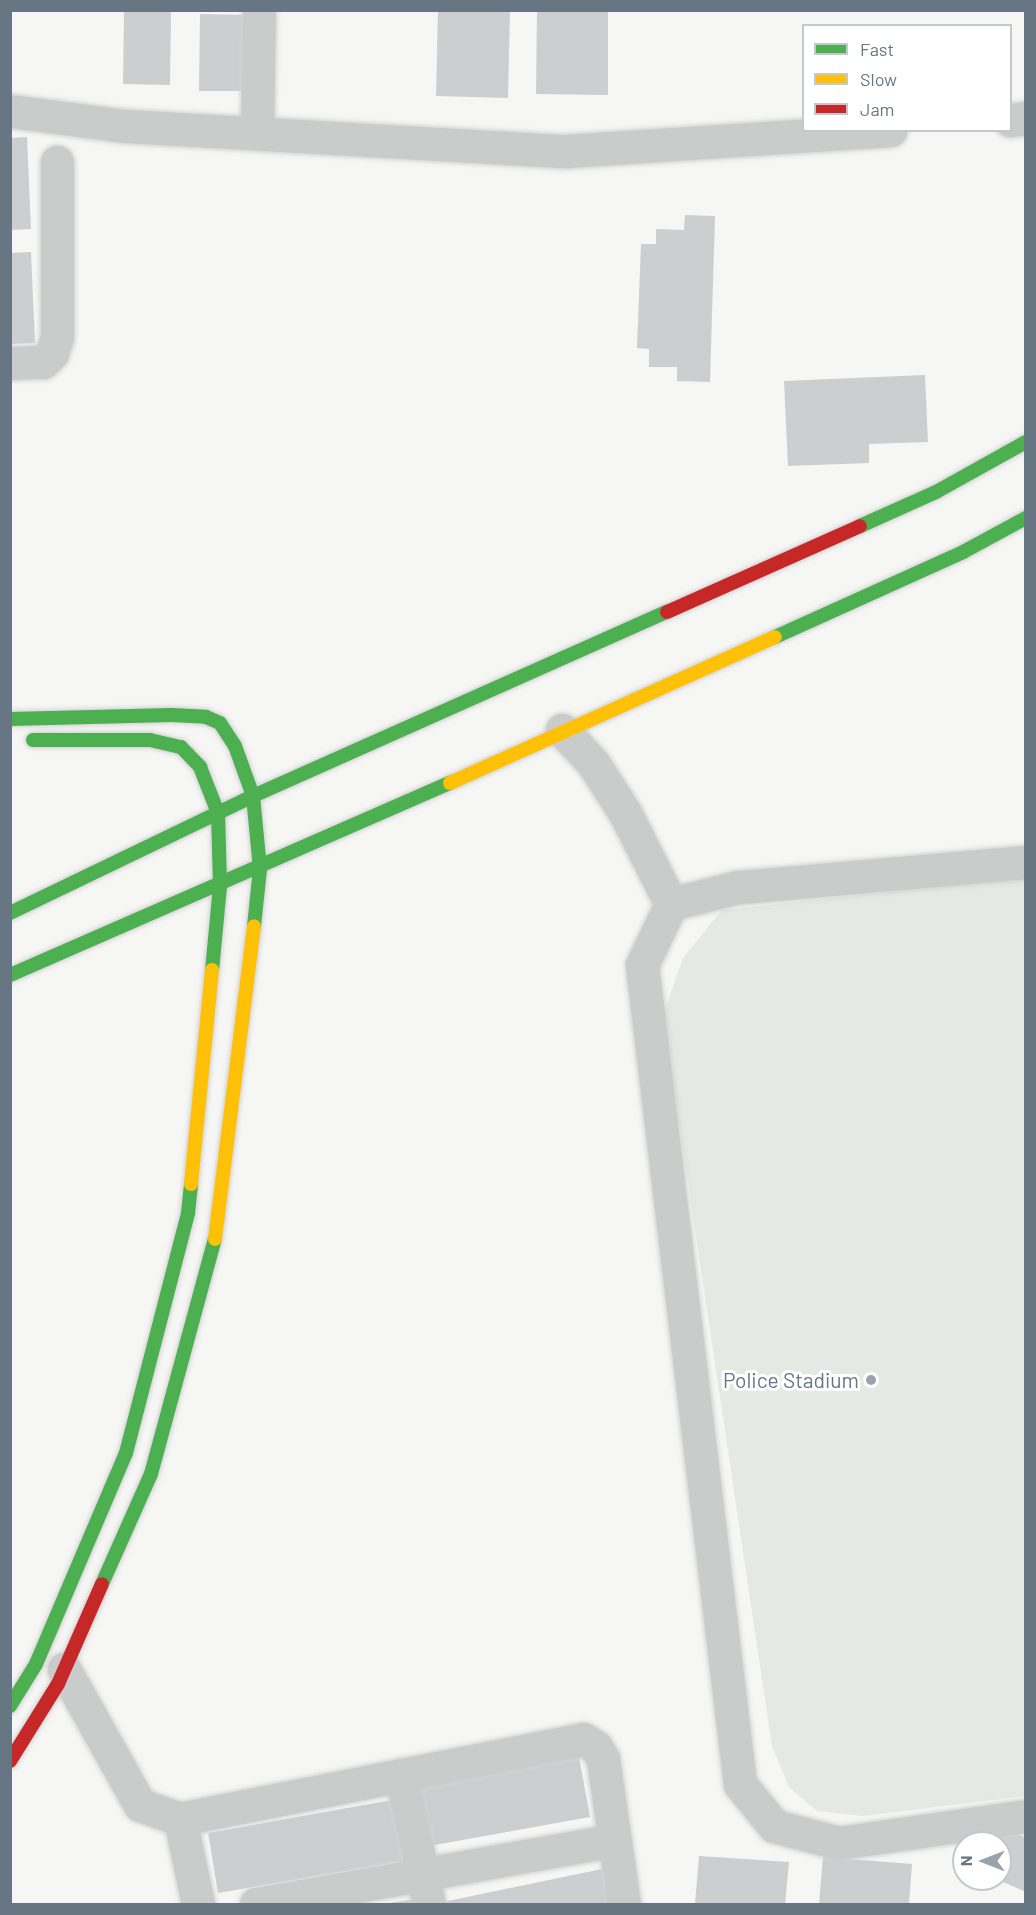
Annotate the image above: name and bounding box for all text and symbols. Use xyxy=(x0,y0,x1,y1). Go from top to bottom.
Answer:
legend xyxy=(802,24,1012,132)
text: Fast xyxy=(860,38,894,60)
text: Slow xyxy=(860,68,897,90)
text: Jam xyxy=(860,98,894,120)
place label: Police Stadium xyxy=(723,1367,859,1393)
marker: Police Stadium xyxy=(864,1373,878,1387)
north arrow xyxy=(952,1831,1012,1891)
text: N xyxy=(956,1856,975,1866)

